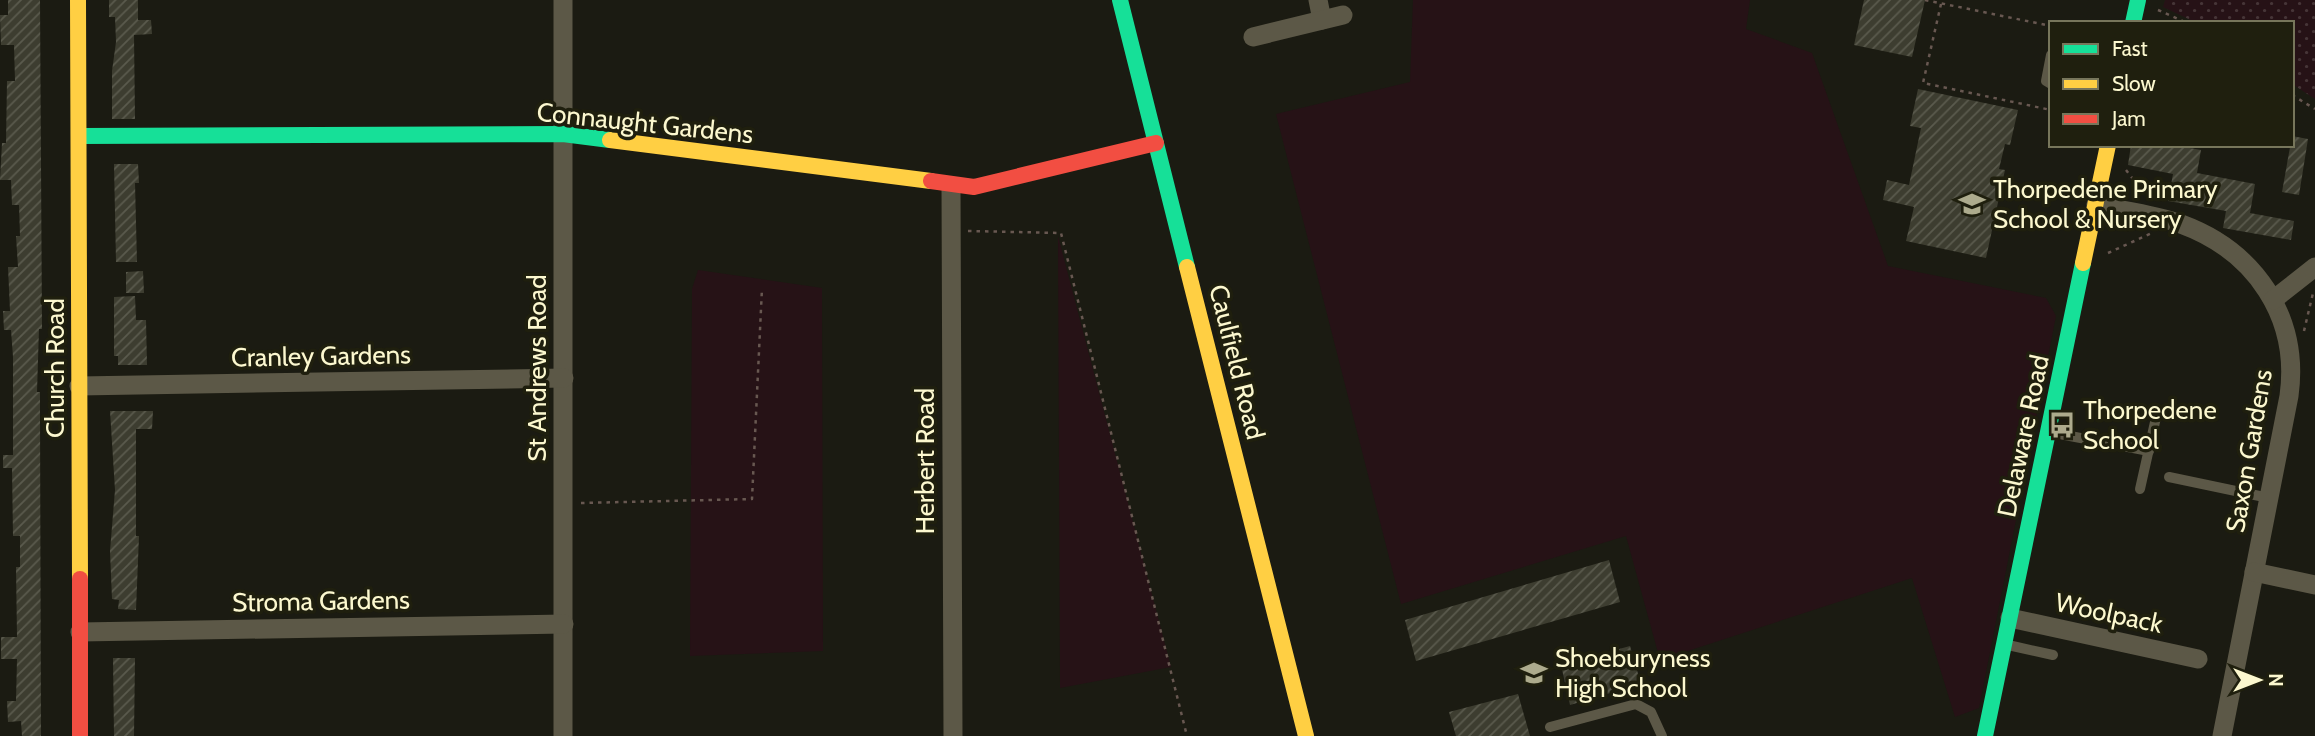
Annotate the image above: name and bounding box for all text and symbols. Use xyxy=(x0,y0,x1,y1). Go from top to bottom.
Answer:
legend xyxy=(2049,21,2294,147)
text: Fast xyxy=(2112,36,2148,61)
text: Slow xyxy=(2112,71,2156,96)
street label: Connaught Gardens xyxy=(535,96,755,150)
text: Jam xyxy=(2111,106,2146,131)
place label: Thorpedene Primary School & Nursery xyxy=(1993,173,2218,235)
school or university icon: Thorpedene Primary School & Nursery xyxy=(1957,189,1987,219)
street label: St Andrews Road xyxy=(521,274,553,462)
street label: Caulfield Road xyxy=(1202,281,1272,443)
street label: Church Road xyxy=(39,298,71,438)
street label: Cranley Gardens xyxy=(231,338,411,374)
street label: Delaware Road xyxy=(1990,352,2056,520)
street label: Saxon Gardens xyxy=(2219,367,2279,535)
street label: Herbert Road xyxy=(909,388,941,534)
place label: Thorpedene School xyxy=(2083,394,2217,456)
bus stop icon: Thorpedene School xyxy=(2047,410,2077,440)
street label: Stroma Gardens xyxy=(232,583,410,619)
street label: Woolpack xyxy=(2052,586,2166,640)
place label: Shoeburyness High School xyxy=(1555,642,1711,704)
north arrow xyxy=(2224,645,2294,715)
school or university icon: Shoeburyness High School xyxy=(1519,658,1549,688)
text: N xyxy=(2264,673,2287,687)

